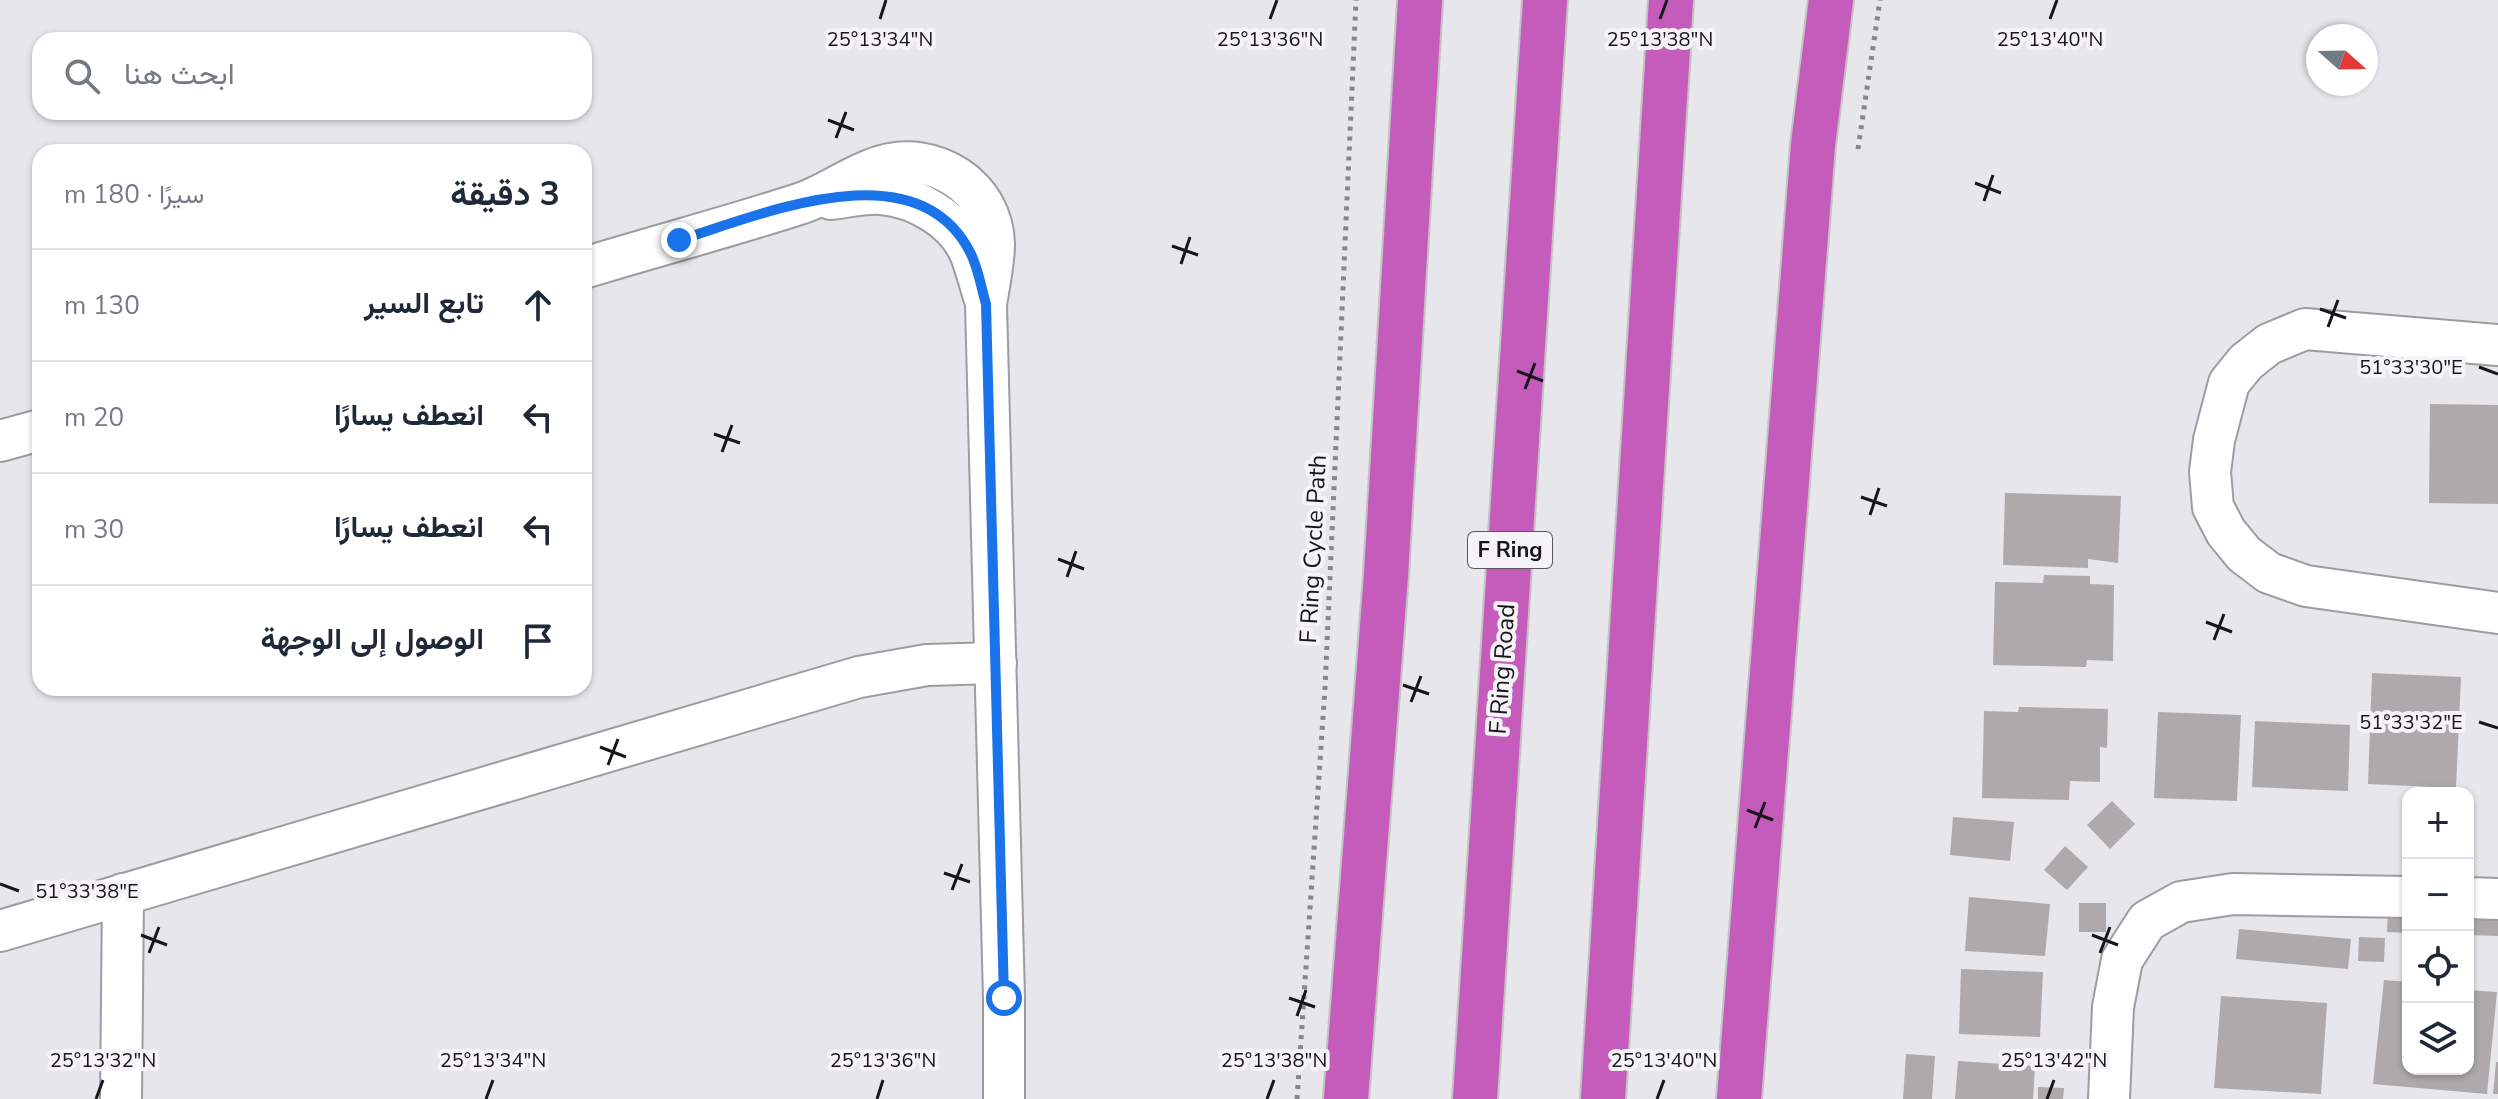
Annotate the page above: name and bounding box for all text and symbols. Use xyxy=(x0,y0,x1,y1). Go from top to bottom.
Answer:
north arrow xyxy=(2306,24,2378,96)
text: 25°13'34"N xyxy=(827,26,933,53)
text: 25°13'36"N xyxy=(1217,26,1323,53)
text: 25°13'38"N xyxy=(1607,26,1713,53)
text: 25°13'40"N xyxy=(1997,26,2103,53)
search box xyxy=(32,32,592,120)
icon: search xyxy=(60,54,104,98)
text: ابحث هنا xyxy=(124,54,235,95)
text: 3 دقيقة xyxy=(450,171,560,217)
text: سيرًا · 180 m xyxy=(64,177,204,212)
route end xyxy=(661,222,697,258)
text: تابع السير xyxy=(364,283,484,324)
icon: ahead xyxy=(516,283,560,327)
text: 130 m xyxy=(64,288,140,323)
text: 51°33'30"E xyxy=(2359,354,2463,381)
text: انعطف يسارًا xyxy=(334,395,484,436)
icon: left xyxy=(516,395,560,439)
text: 20 m xyxy=(64,400,124,435)
street label: F Ring Cycle Path xyxy=(1292,454,1334,644)
text: انعطف يسارًا xyxy=(334,507,484,548)
icon: left xyxy=(516,507,560,551)
text: 30 m xyxy=(64,512,124,547)
road number: F Ring xyxy=(1468,532,1552,568)
street label: F Ring Road xyxy=(1481,603,1523,735)
text: الوصول إلى الوجهة xyxy=(260,619,484,660)
icon: arrive xyxy=(516,619,560,663)
text: 51°33'32"E xyxy=(2359,709,2463,736)
map controls xyxy=(2402,787,2474,1075)
button: + xyxy=(2402,787,2474,859)
button: − xyxy=(2402,859,2474,931)
text: 51°33'38"E xyxy=(35,878,139,905)
button: locate xyxy=(2402,931,2474,1003)
route start xyxy=(986,980,1022,1016)
button: layers xyxy=(2402,1003,2474,1075)
text: 25°13'32"N xyxy=(50,1047,156,1074)
text: 25°13'34"N xyxy=(440,1047,546,1074)
text: 25°13'36"N xyxy=(830,1047,936,1074)
text: 25°13'38"N xyxy=(1221,1047,1327,1074)
text: 25°13'40"N xyxy=(1611,1047,1717,1074)
text: 25°13'42"N xyxy=(2001,1047,2107,1074)

